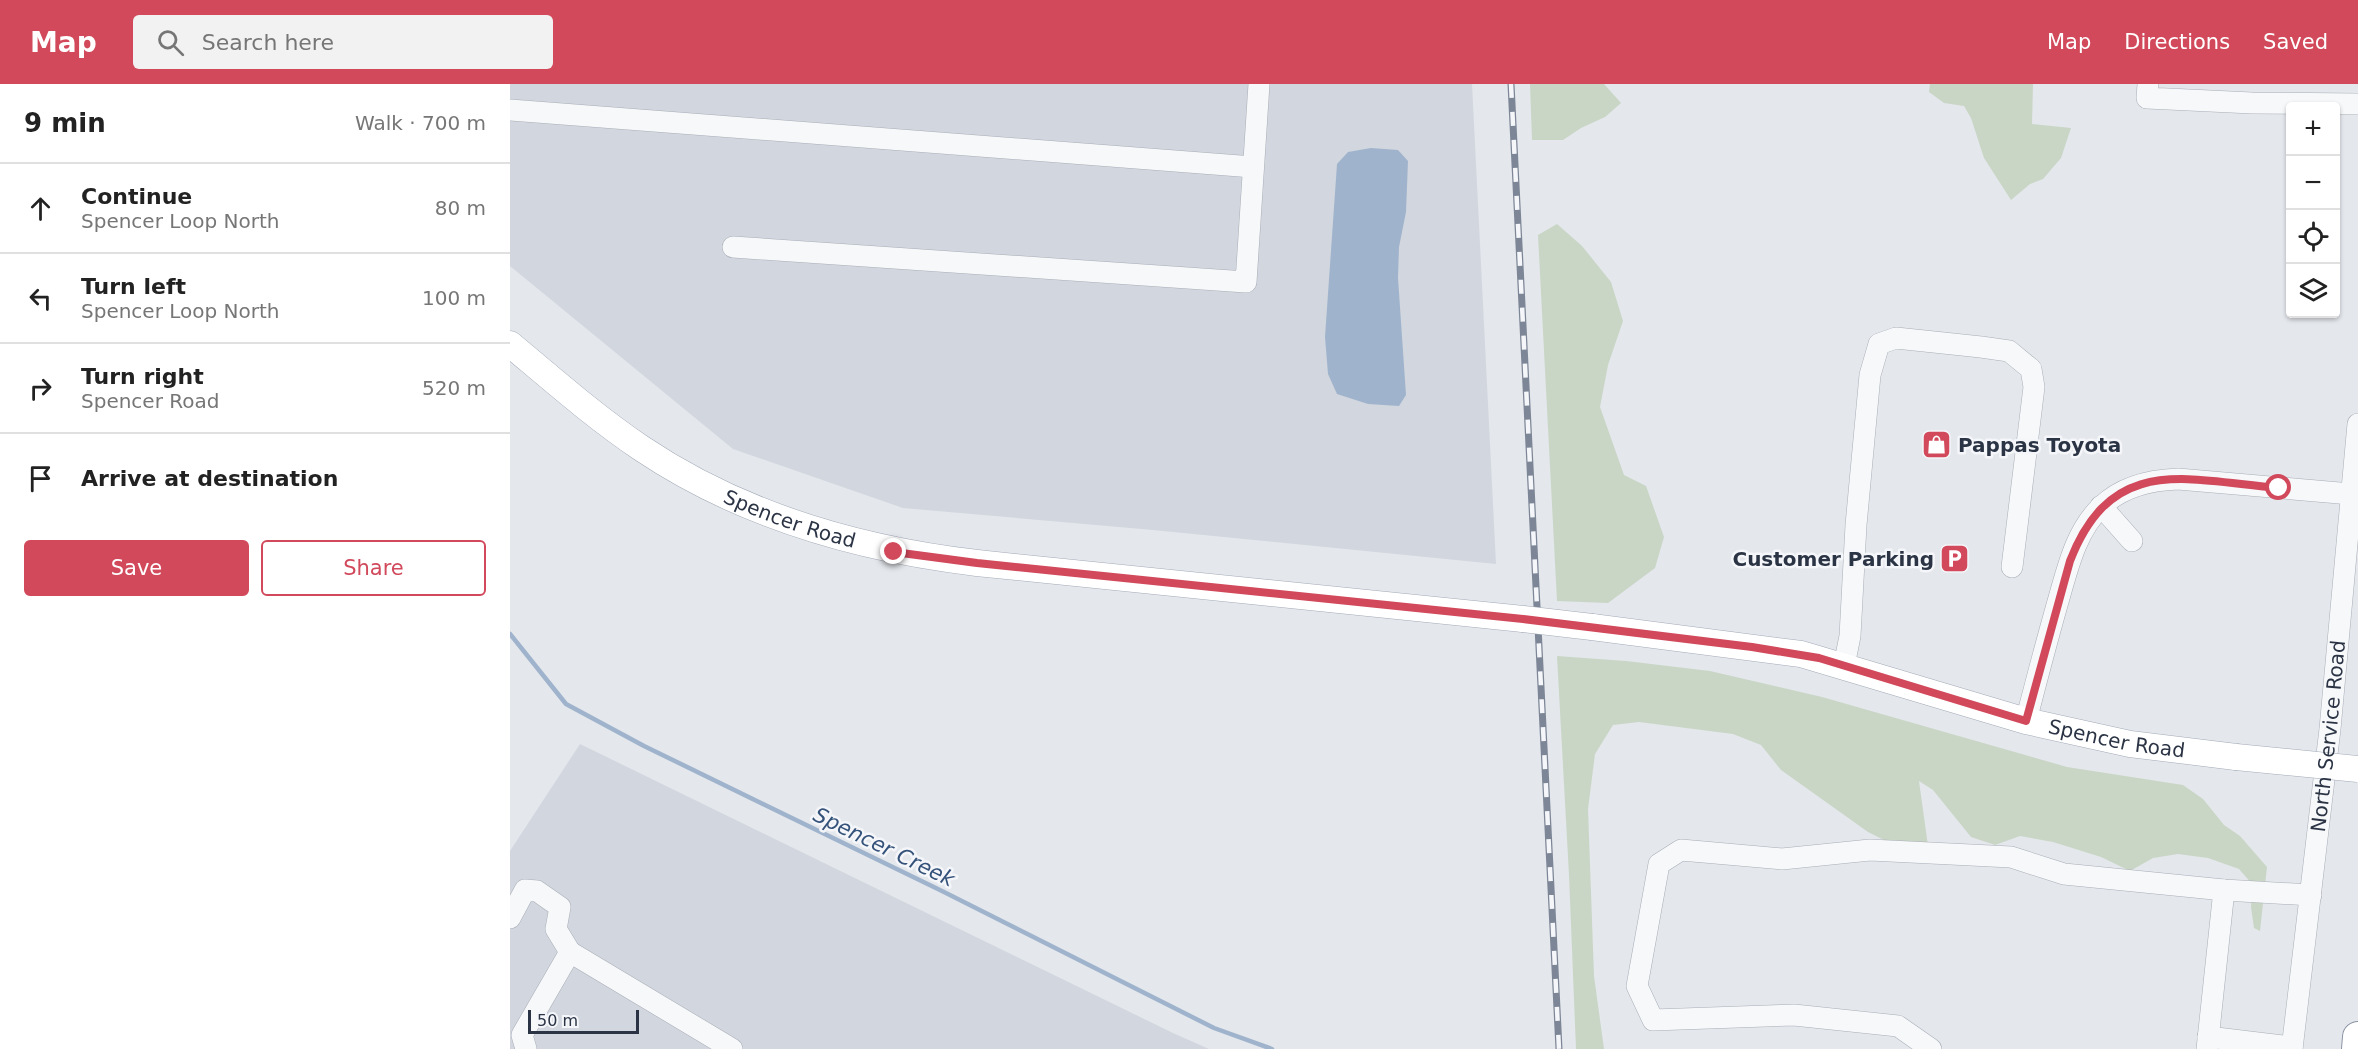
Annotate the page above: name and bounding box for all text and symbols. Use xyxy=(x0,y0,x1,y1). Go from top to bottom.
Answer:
search box xyxy=(133,15,553,69)
text: Map xyxy=(30,26,97,59)
icon: search xyxy=(154,26,187,59)
text: Search here xyxy=(202,30,334,55)
text: Map xyxy=(2047,30,2091,54)
text: Directions xyxy=(2124,30,2230,54)
text: Saved xyxy=(2263,30,2328,54)
map controls xyxy=(2286,102,2340,318)
button: + xyxy=(2286,102,2340,156)
text: 9 min xyxy=(24,108,106,138)
text: Walk · 700 m xyxy=(355,111,486,135)
button: − xyxy=(2286,156,2340,210)
text: Continue xyxy=(81,184,192,209)
icon: ahead xyxy=(24,192,57,225)
text: 80 m xyxy=(435,196,486,220)
text: Spencer Loop North xyxy=(81,209,280,233)
button: locate xyxy=(2286,210,2340,264)
button: layers xyxy=(2286,264,2340,318)
text: Turn left xyxy=(81,274,186,299)
icon: left xyxy=(24,282,57,315)
text: 100 m xyxy=(422,286,486,310)
text: Spencer Loop North xyxy=(81,299,280,323)
text: Turn right xyxy=(81,364,204,389)
icon: right xyxy=(24,372,57,405)
text: 520 m xyxy=(422,376,486,400)
text: Spencer Road xyxy=(81,389,219,413)
shop icon: Pappas Toyota xyxy=(1921,429,1953,461)
place label: Pappas Toyota xyxy=(1958,433,2121,457)
icon: arrive xyxy=(24,462,57,495)
text: Arrive at destination xyxy=(81,466,338,491)
route start xyxy=(2265,474,2291,500)
street label: Spencer Road xyxy=(720,484,858,553)
route end xyxy=(880,538,906,564)
button: Save xyxy=(24,540,249,596)
button: Share xyxy=(261,540,486,596)
parking icon: Customer Parking xyxy=(1939,543,1971,575)
place label: Customer Parking xyxy=(1732,547,1934,571)
street label: North Service Road xyxy=(2306,639,2350,833)
street label: Spencer Road xyxy=(2046,714,2186,763)
water label: Spencer Creek xyxy=(810,802,959,892)
scale bar xyxy=(528,1007,639,1034)
text: 50 m xyxy=(537,1011,578,1030)

